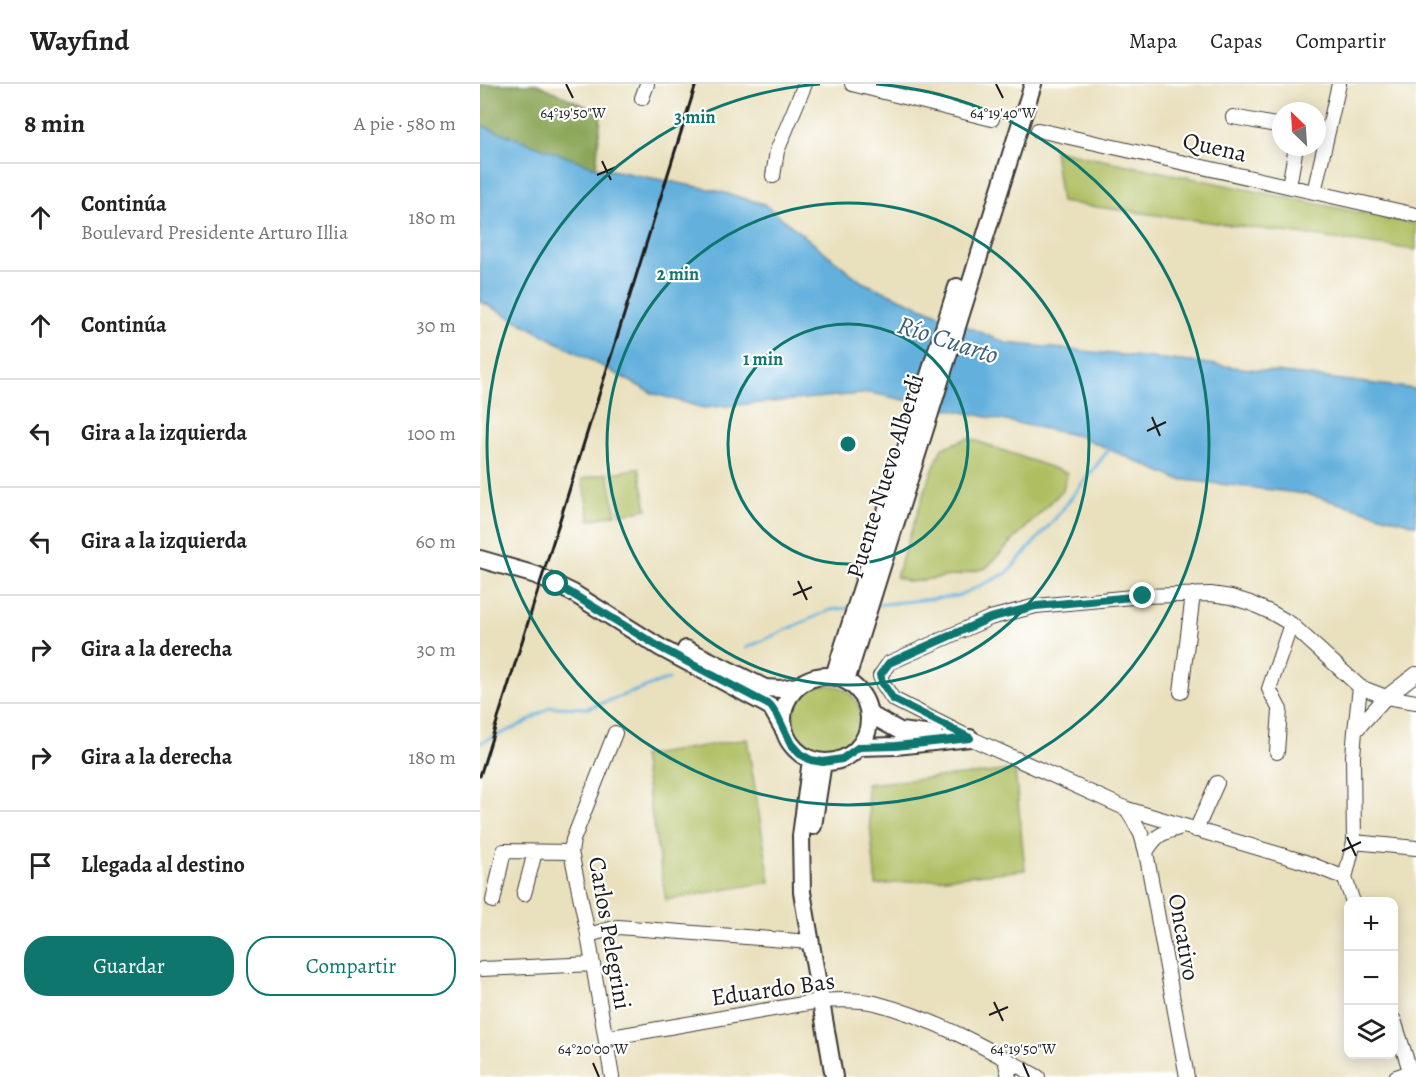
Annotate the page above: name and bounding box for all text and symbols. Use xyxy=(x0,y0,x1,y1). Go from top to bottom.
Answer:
text: Wayfind xyxy=(30,22,129,60)
text: Mapa xyxy=(1129,27,1177,55)
text: Capas xyxy=(1210,27,1263,55)
text: Compartir xyxy=(1296,27,1386,55)
north arrow xyxy=(1272,102,1326,156)
text: 64°19'50"W xyxy=(540,103,606,123)
text: 64°19'40"W xyxy=(970,103,1036,123)
text: 3 min xyxy=(674,105,716,129)
text: 8 min xyxy=(24,106,85,141)
text: A pie · 580 m xyxy=(354,110,456,137)
street label: Quena xyxy=(1180,124,1251,170)
text: Continúa xyxy=(81,189,167,219)
icon: ahead xyxy=(24,201,57,234)
text: 180 m xyxy=(408,204,456,231)
text: Boulevard Presidente Arturo Illia xyxy=(81,219,348,246)
text: 2 min xyxy=(657,262,699,286)
water label: Río Cuarto xyxy=(893,307,1003,373)
icon: ahead xyxy=(24,309,57,342)
text: Continúa xyxy=(81,310,167,340)
text: 30 m xyxy=(416,312,456,339)
text: 1 min xyxy=(743,347,783,371)
street label: Puente Nuevo Alberdi xyxy=(839,370,931,582)
icon: left xyxy=(24,417,57,450)
text: Gira a la izquierda xyxy=(81,418,247,448)
text: 100 m xyxy=(407,420,456,447)
centre of rings xyxy=(838,434,858,454)
icon: left xyxy=(24,525,57,558)
text: Gira a la izquierda xyxy=(81,526,247,556)
text: 60 m xyxy=(416,528,456,555)
route start xyxy=(542,570,568,596)
route end xyxy=(1129,582,1155,608)
icon: right xyxy=(24,633,57,666)
text: Gira a la derecha xyxy=(81,634,232,664)
text: 30 m xyxy=(416,636,456,663)
icon: right xyxy=(24,741,57,774)
text: Gira a la derecha xyxy=(81,742,232,772)
text: 180 m xyxy=(408,744,456,771)
icon: arrive xyxy=(24,849,57,882)
text: Llegada al destino xyxy=(81,850,245,880)
street label: Carlos Pelegrini xyxy=(581,854,639,1012)
street label: Oncativo xyxy=(1161,891,1207,983)
map controls xyxy=(1344,897,1398,1059)
button: + xyxy=(1344,897,1398,951)
button: Guardar xyxy=(24,936,234,996)
button: Compartir xyxy=(246,936,456,996)
button: − xyxy=(1344,951,1398,1005)
street label: Eduardo Bas xyxy=(709,965,837,1013)
button: layers xyxy=(1344,1005,1398,1059)
text: 64°20'00"W xyxy=(558,1039,628,1059)
text: 64°19'50"W xyxy=(990,1039,1056,1059)

